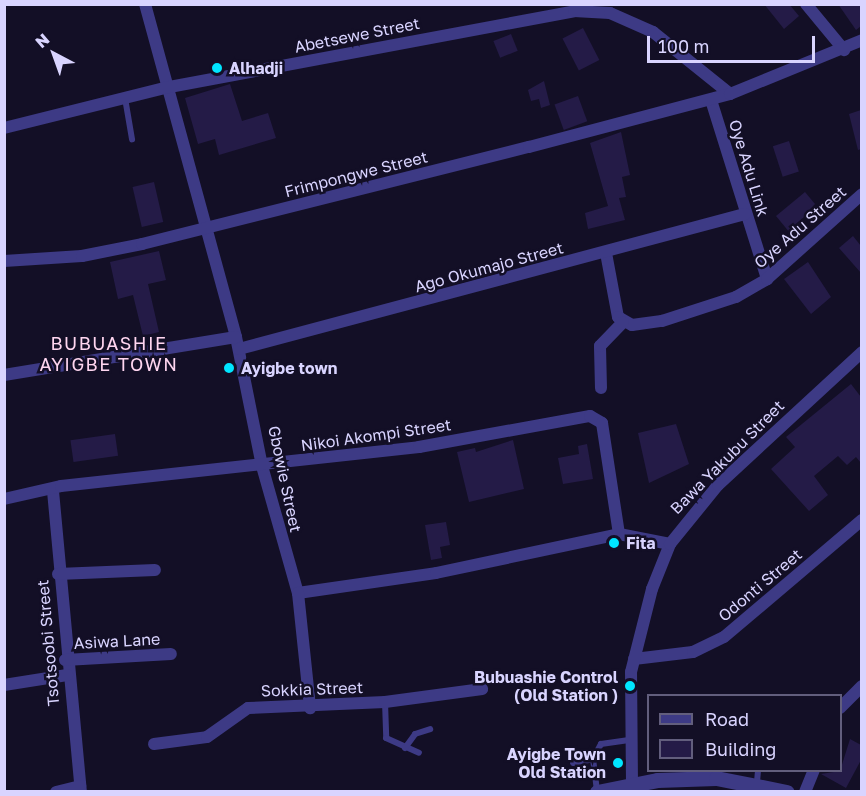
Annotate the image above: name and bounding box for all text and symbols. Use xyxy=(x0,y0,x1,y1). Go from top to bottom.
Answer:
street label: Abetsewe Street xyxy=(293,13,421,57)
north arrow xyxy=(24,24,84,84)
scale bar xyxy=(650,24,818,62)
text: N xyxy=(31,29,53,52)
text: 100 m xyxy=(658,35,709,57)
place label: Alhadji xyxy=(229,58,283,78)
marker: Alhadji xyxy=(210,61,224,75)
street label: Oye Adu Link xyxy=(725,117,773,219)
street label: Frimpongwe Street xyxy=(282,147,430,201)
street label: Oye Adu Street xyxy=(750,182,850,272)
street label: Ago Okumajo Street xyxy=(413,238,565,296)
district label: BUBUASHIE AYIGBE TOWN xyxy=(39,333,179,376)
place label: Ayigbe town xyxy=(241,358,337,378)
marker: Ayigbe town xyxy=(222,361,236,375)
street label: Bawa Yakubu Street xyxy=(666,396,788,518)
street label: Nikoi Akompi Street xyxy=(300,415,452,455)
street label: Gbowie Street xyxy=(264,424,306,534)
place label: Fita xyxy=(626,533,656,553)
marker: Fita xyxy=(607,536,621,550)
street label: Odonti Street xyxy=(714,545,806,625)
street label: Tsotsoobi Street xyxy=(33,579,63,707)
street label: Asiwa Lane xyxy=(73,629,161,653)
place label: Bubuashie Control (Old Station ) xyxy=(474,667,618,705)
street label: Sokkia Street xyxy=(260,678,364,700)
marker: Bubuashie Control (Old Station ) xyxy=(623,679,637,693)
legend xyxy=(647,694,842,772)
text: Road xyxy=(705,708,749,730)
text: Building xyxy=(705,738,776,760)
place label: Ayigbe Town Old Station xyxy=(507,744,606,782)
marker: Ayigbe Town Old Station xyxy=(611,756,625,770)

